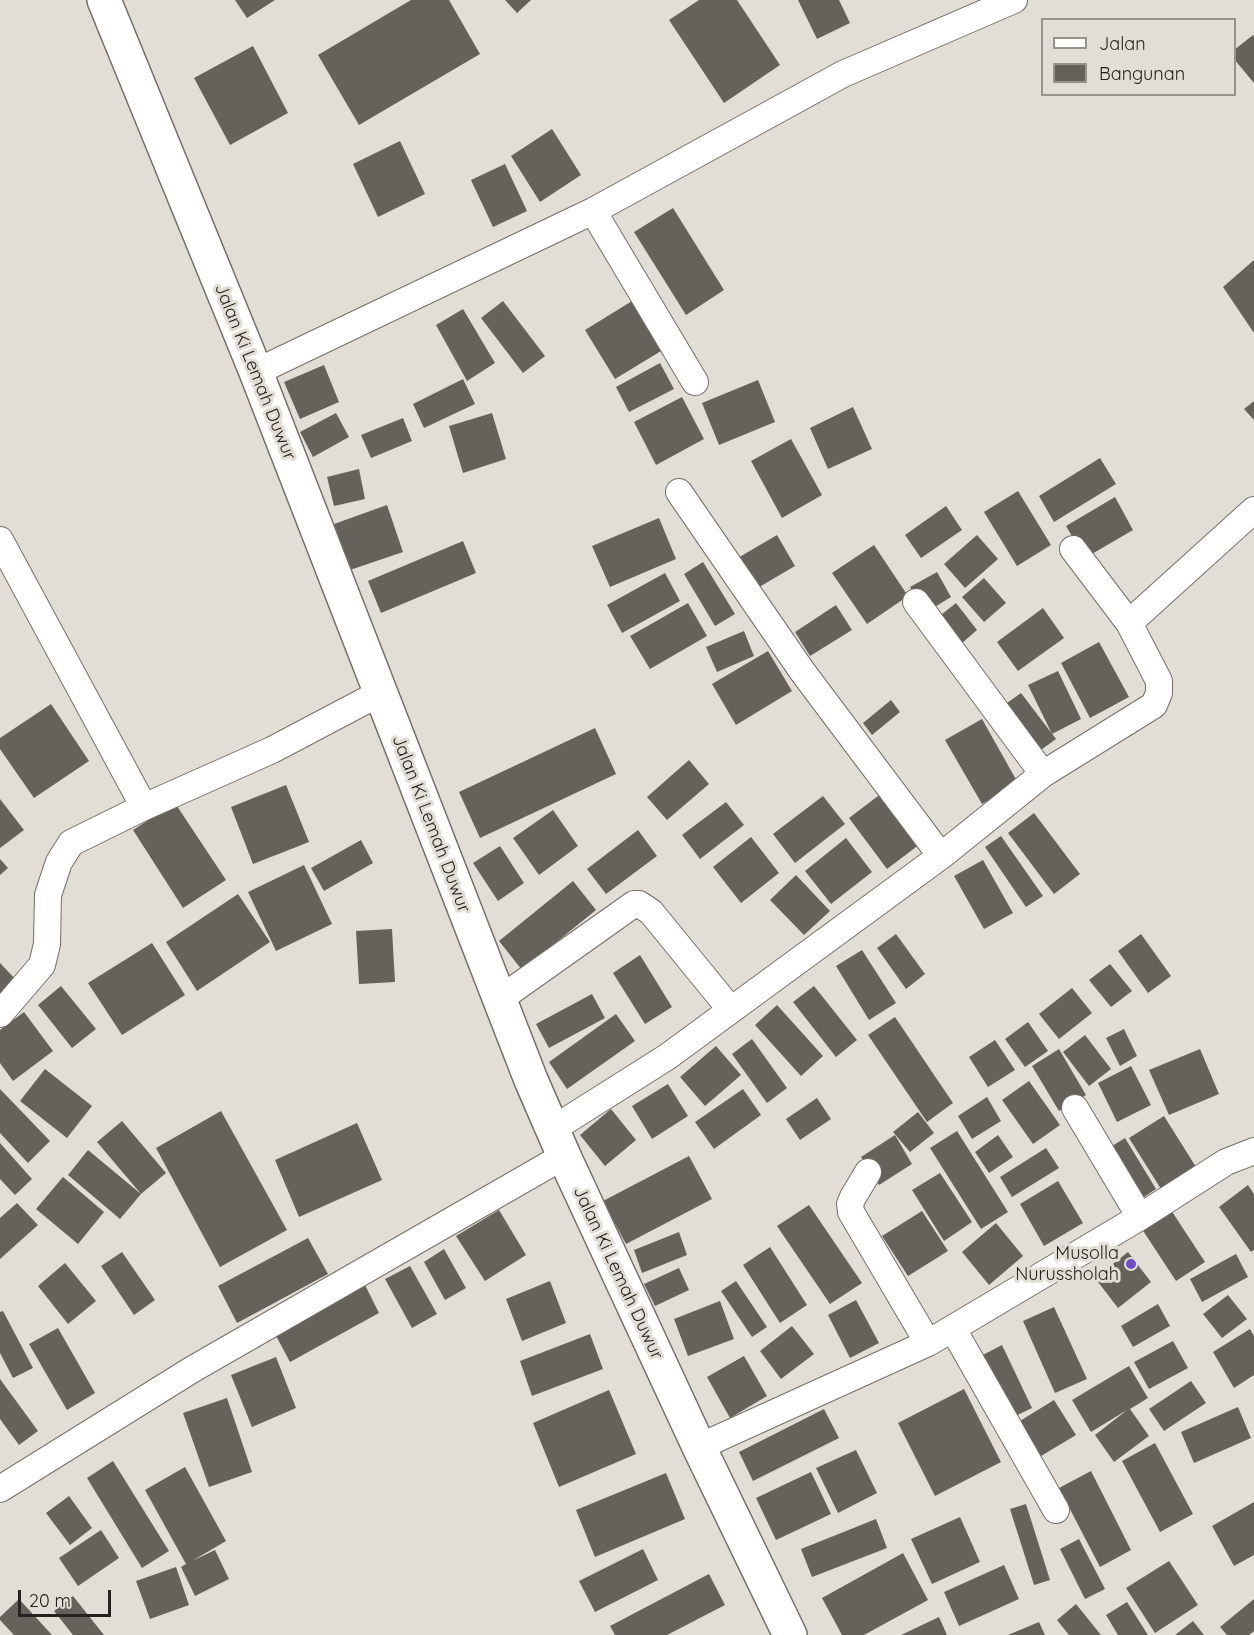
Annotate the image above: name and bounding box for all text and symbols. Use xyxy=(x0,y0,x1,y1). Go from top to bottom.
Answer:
legend xyxy=(1041,18,1236,96)
text: Jalan xyxy=(1099,32,1146,55)
text: Bangunan xyxy=(1099,62,1185,85)
street label: Jalan Ki Lemah Duwur xyxy=(210,281,300,463)
street label: Jalan Ki Lemah Duwur xyxy=(387,732,475,916)
street label: Jalan Ki Lemah Duwur xyxy=(568,1183,668,1363)
place label: Musolla Nurussholah xyxy=(1015,1243,1119,1286)
marker: Musolla Nurussholah xyxy=(1124,1257,1138,1271)
scale bar xyxy=(21,1578,114,1616)
text: 20 m xyxy=(29,1589,71,1612)

